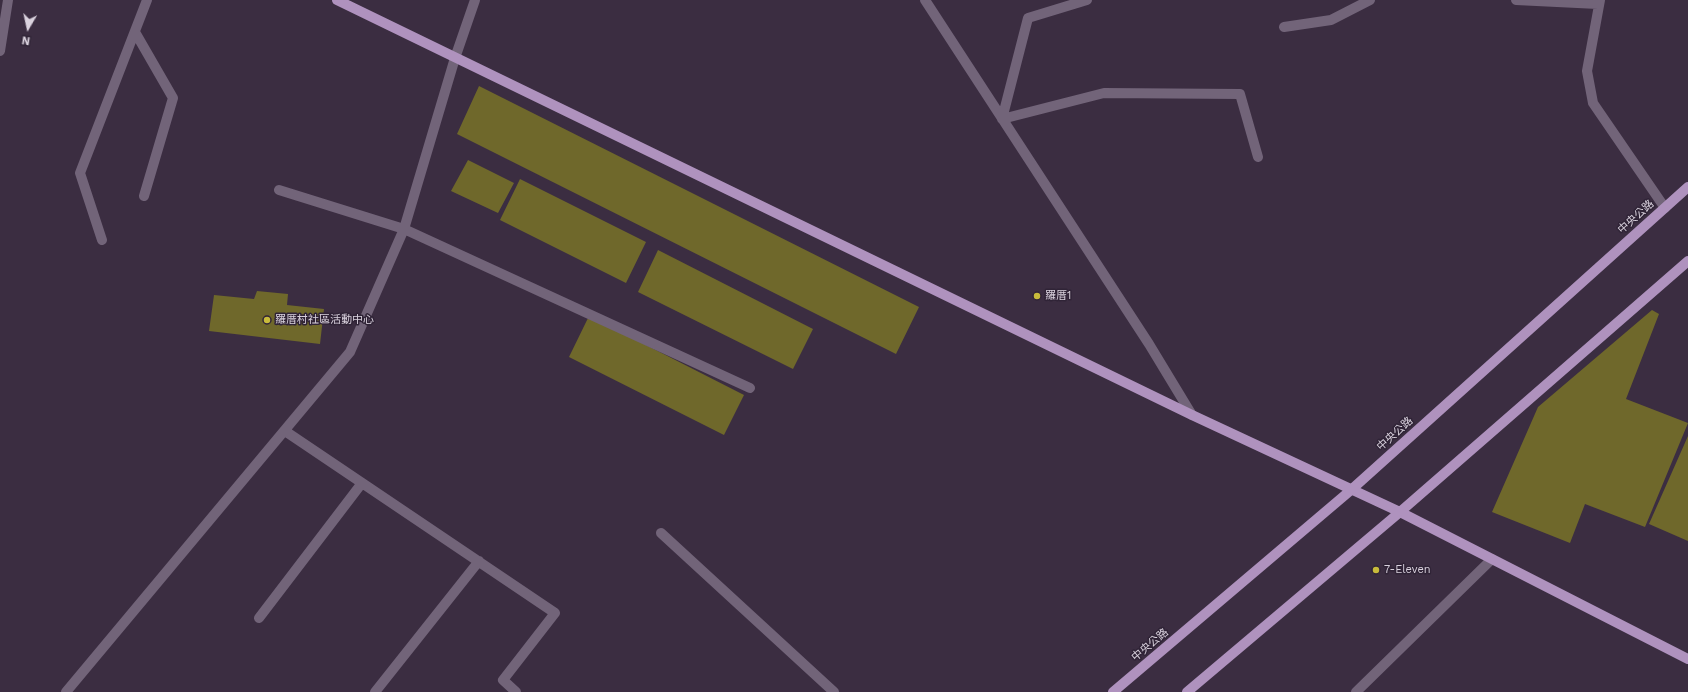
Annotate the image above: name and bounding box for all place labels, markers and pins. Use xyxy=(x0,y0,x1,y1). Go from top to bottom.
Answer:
place label: 羅厝1 xyxy=(1045,289,1071,303)
marker: 羅厝1 xyxy=(1032,291,1042,301)
place label: 羅厝村社區活動中心 xyxy=(275,313,374,327)
marker: 羅厝村社區活動中心 xyxy=(262,315,272,325)
place label: 7-Eleven xyxy=(1384,563,1431,577)
marker: 7-Eleven xyxy=(1371,565,1381,575)

